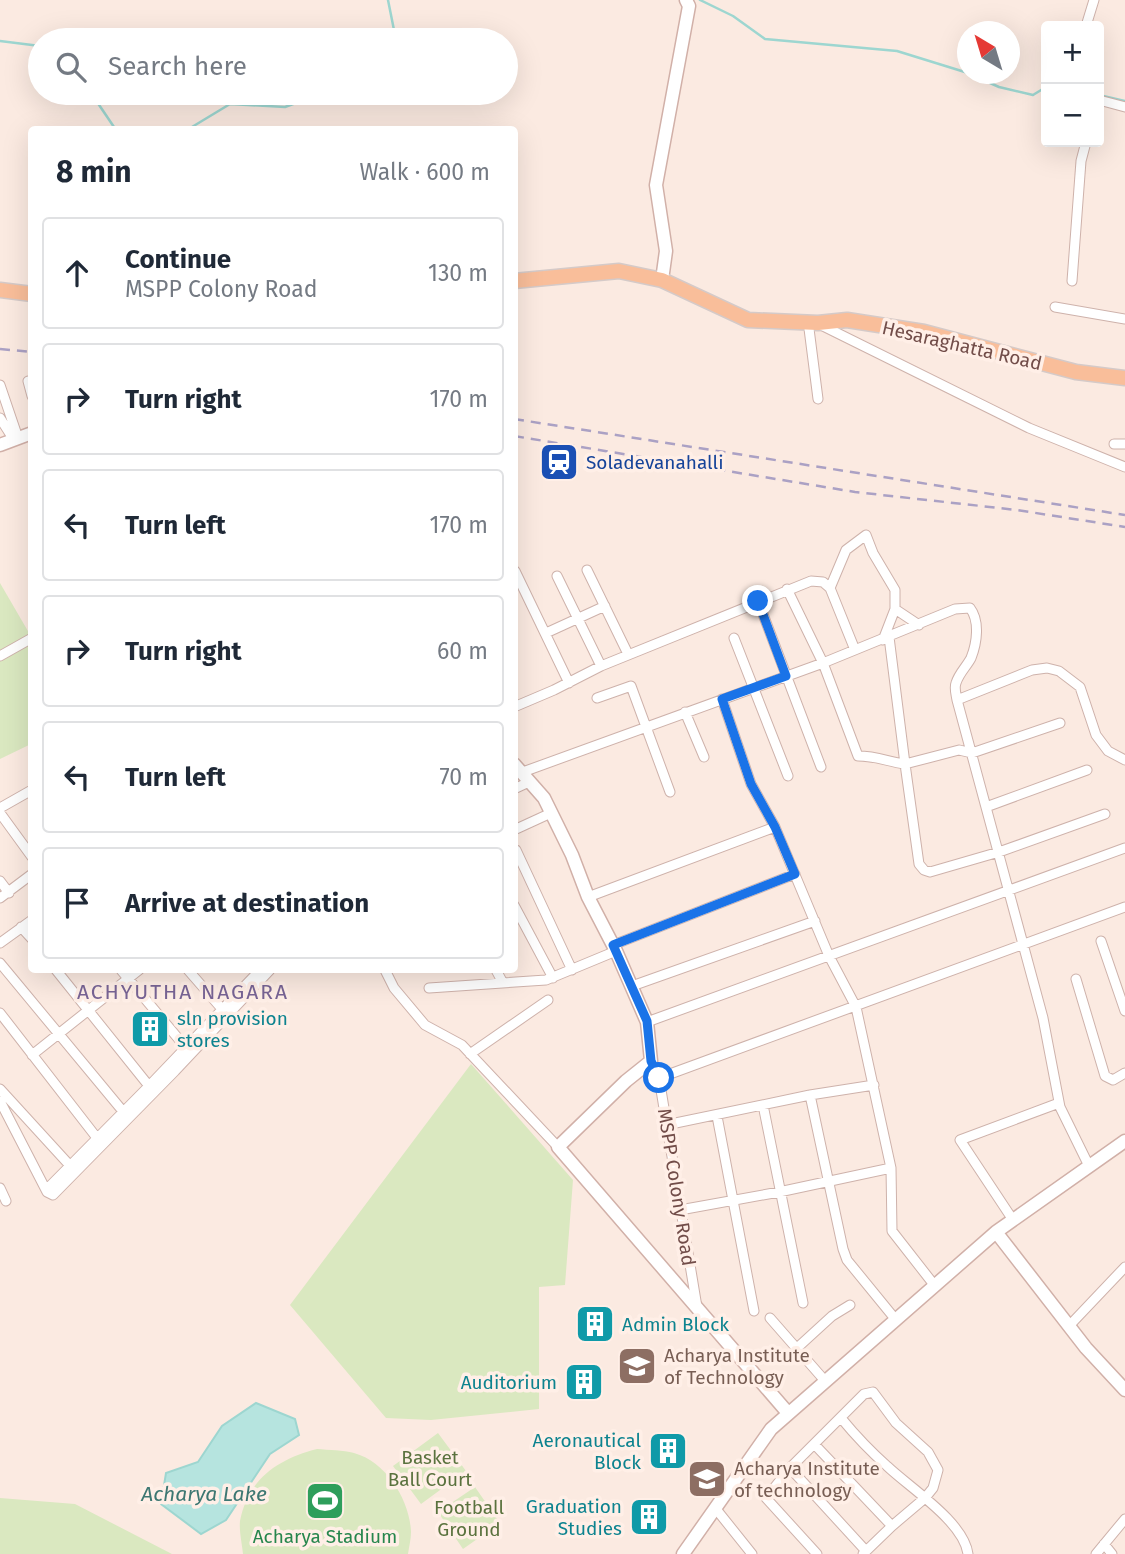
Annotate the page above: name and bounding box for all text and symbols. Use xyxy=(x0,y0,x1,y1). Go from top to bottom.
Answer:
north arrow xyxy=(957,21,1020,84)
map controls xyxy=(1041,21,1104,147)
button: + xyxy=(1041,21,1104,84)
search box xyxy=(28,28,518,105)
icon: search xyxy=(52,48,90,86)
text: Search here xyxy=(108,51,247,82)
button: − xyxy=(1041,84,1104,147)
text: 8 min xyxy=(56,154,132,190)
text: Walk · 600 m xyxy=(359,158,490,186)
text: Continue xyxy=(125,244,231,275)
icon: ahead xyxy=(58,254,96,292)
text: 130 m xyxy=(428,259,488,287)
text: MSPP Colony Road xyxy=(125,275,318,303)
street label: Hesaraghatta Road xyxy=(880,316,1044,375)
icon: right xyxy=(58,380,96,418)
text: Turn right xyxy=(125,384,242,415)
text: 170 m xyxy=(429,385,488,413)
station icon: Soladevanahalli xyxy=(538,441,580,483)
place label: Soladevanahalli xyxy=(586,451,724,474)
icon: left xyxy=(58,506,96,544)
text: Turn left xyxy=(125,510,226,541)
text: 170 m xyxy=(429,511,488,539)
route end xyxy=(742,585,773,616)
icon: right xyxy=(58,632,96,670)
text: Turn right xyxy=(125,636,242,667)
text: 60 m xyxy=(437,637,488,665)
icon: left xyxy=(58,758,96,796)
text: Turn left xyxy=(125,762,226,793)
text: 70 m xyxy=(439,763,488,791)
icon: arrive xyxy=(58,884,96,922)
text: Arrive at destination xyxy=(125,888,369,919)
district label: ACHYUTHA NAGARA xyxy=(77,979,289,1005)
place label: sln provision stores xyxy=(177,1007,288,1052)
building icon: sln provision stores xyxy=(129,1008,171,1050)
route start xyxy=(643,1062,674,1093)
street label: MSPP Colony Road xyxy=(653,1107,700,1267)
building icon: Admin Block xyxy=(574,1303,616,1345)
place label: Admin Block xyxy=(622,1313,729,1336)
place label: Acharya Institute of Technology xyxy=(664,1344,810,1389)
school or university icon: Acharya Institute of Technology xyxy=(616,1345,658,1387)
building icon: Auditorium xyxy=(563,1361,605,1403)
place label: Auditorium xyxy=(461,1371,557,1394)
place label: Aeronautical Block xyxy=(533,1429,641,1474)
building icon: Aeronautical Block xyxy=(647,1430,689,1472)
park label: Basket Ball Court xyxy=(388,1446,472,1491)
place label: Acharya Institute of technology xyxy=(734,1457,880,1502)
school or university icon: Acharya Institute of technology xyxy=(686,1458,728,1500)
sports icon: Acharya Stadium xyxy=(304,1480,346,1522)
water label: Acharya Lake xyxy=(140,1481,267,1507)
place label: Graduation Studies xyxy=(526,1495,622,1540)
park label: Football Ground xyxy=(434,1496,504,1541)
building icon: Graduation Studies xyxy=(628,1496,670,1538)
place label: Acharya Stadium xyxy=(253,1525,397,1548)

